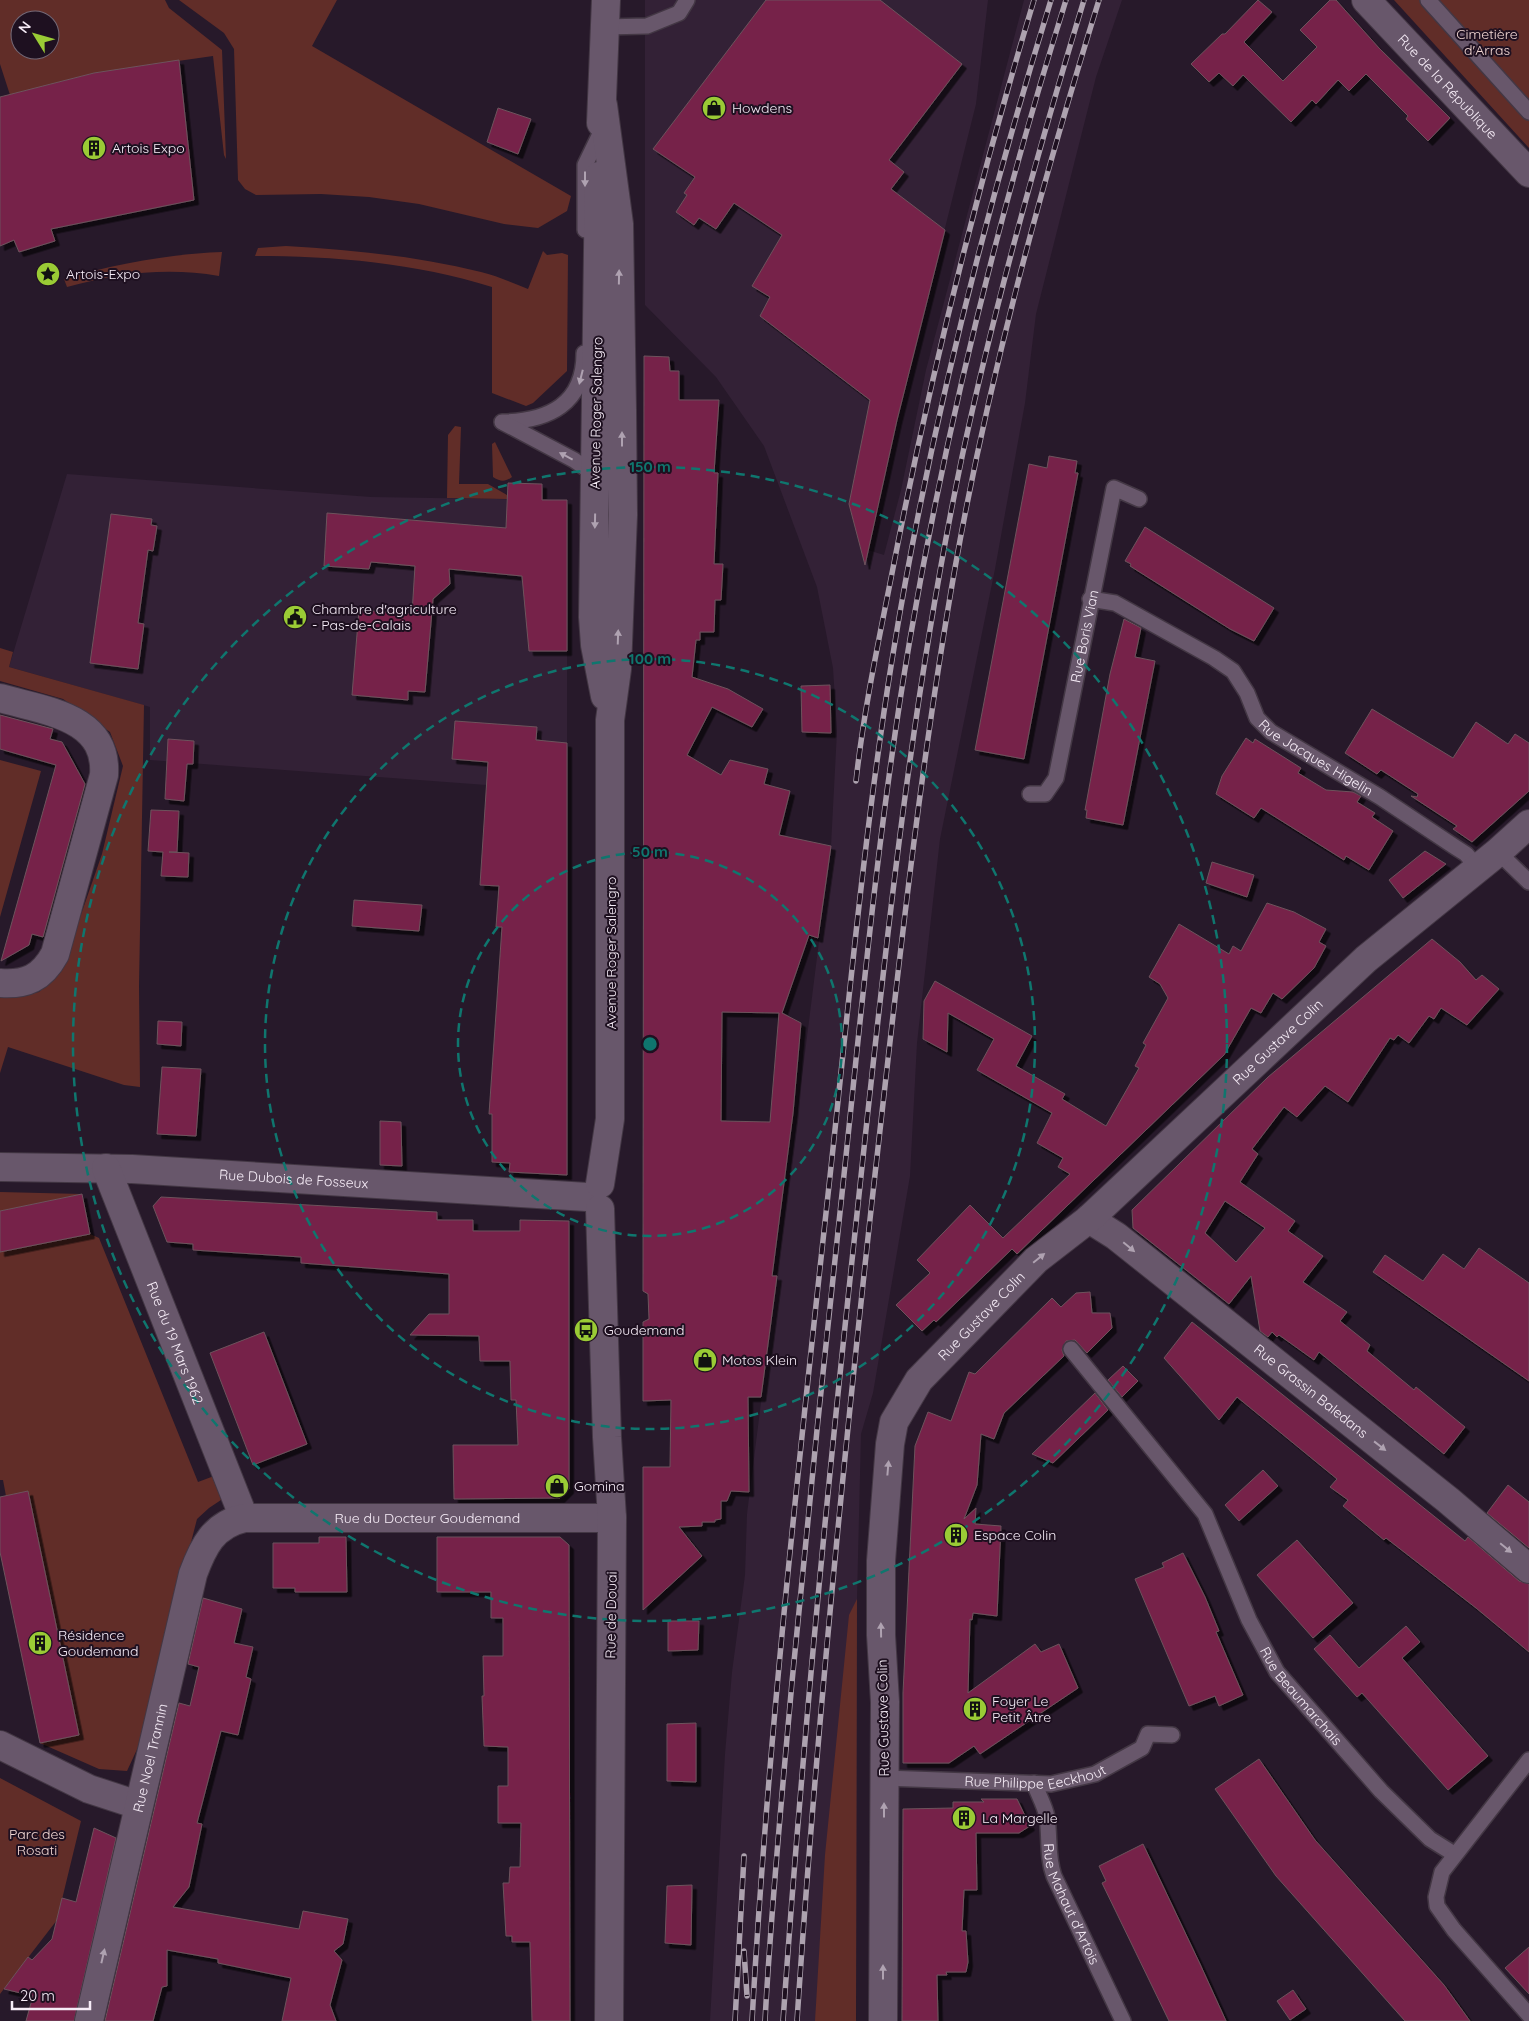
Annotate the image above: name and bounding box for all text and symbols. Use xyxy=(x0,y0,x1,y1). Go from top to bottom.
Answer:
north arrow xyxy=(10,10,60,60)
text: N xyxy=(14,18,35,37)
park label: Cimetière d'Arras xyxy=(1456,25,1518,59)
street label: Rue de la République xyxy=(1394,30,1501,143)
shop icon: Howdens xyxy=(701,95,727,121)
place label: Howdens xyxy=(732,99,792,117)
building icon: Artois Expo xyxy=(81,135,107,161)
place label: Artois Expo xyxy=(112,139,185,157)
one-way arrow xyxy=(581,172,589,188)
place icon: Artois-Expo xyxy=(35,261,61,287)
place label: Artois-Expo xyxy=(66,265,140,283)
one-way arrow xyxy=(615,269,623,285)
street label: Avenue Roger Salengro xyxy=(586,336,606,490)
one-way arrow xyxy=(577,369,585,384)
one-way arrow xyxy=(618,431,626,447)
one-way arrow xyxy=(559,452,573,460)
text: 150 m xyxy=(629,457,671,476)
one-way arrow xyxy=(591,513,599,529)
street label: Rue Boris Vian xyxy=(1066,588,1102,684)
place label: Chambre d'agriculture - Pas-de-Calais xyxy=(312,600,457,634)
public building icon: Chambre d'agriculture - Pas-de-Calais xyxy=(282,604,308,630)
one-way arrow xyxy=(615,629,623,645)
text: 100 m xyxy=(629,649,671,668)
street label: Rue Jacques Higelin xyxy=(1255,716,1376,800)
text: 50 m xyxy=(632,842,668,861)
street label: Avenue Roger Salengro xyxy=(602,877,620,1029)
street label: Rue Gustave Colin xyxy=(1229,995,1327,1089)
centre of rings xyxy=(641,1035,659,1053)
street label: Rue Dubois de Fosseux xyxy=(218,1165,369,1193)
one-way arrow xyxy=(1123,1241,1136,1252)
one-way arrow xyxy=(1032,1253,1045,1264)
street label: Rue Gustave Colin xyxy=(934,1268,1029,1364)
street label: Rue du 19 Mars 1962 xyxy=(143,1279,207,1407)
bus stop icon: Goudemand xyxy=(573,1317,599,1343)
place label: Goudemand xyxy=(604,1321,684,1339)
street label: Rue Grassin Baledans xyxy=(1250,1340,1372,1442)
shop icon: Motos Klein xyxy=(692,1347,718,1373)
place label: Motos Klein xyxy=(722,1351,797,1369)
one-way arrow xyxy=(1373,1441,1387,1451)
one-way arrow xyxy=(885,1459,893,1475)
shop icon: Gomina xyxy=(544,1473,570,1499)
place label: Gomina xyxy=(574,1477,625,1495)
street label: Rue du Docteur Goudemand xyxy=(335,1509,520,1527)
building icon: Espace Colin xyxy=(943,1522,969,1548)
place label: Espace Colin xyxy=(974,1526,1056,1544)
one-way arrow xyxy=(1499,1543,1512,1554)
street label: Rue de Douai xyxy=(601,1571,621,1659)
one-way arrow xyxy=(877,1622,885,1638)
place label: Résidence Goudemand xyxy=(58,1626,138,1660)
building icon: Résidence Goudemand xyxy=(27,1630,53,1656)
street label: Rue Beaumarchais xyxy=(1256,1644,1346,1749)
street label: Rue Gustave Colin xyxy=(873,1659,893,1777)
place label: Foyer Le Petit Âtre xyxy=(992,1692,1051,1726)
building icon: Foyer Le Petit Âtre xyxy=(962,1696,988,1722)
street label: Rue Noel Trannin xyxy=(129,1702,172,1814)
street label: Rue Philippe Eeckhout xyxy=(964,1761,1109,1794)
one-way arrow xyxy=(880,1802,888,1818)
building icon: La Margelle xyxy=(951,1805,977,1831)
place label: La Margelle xyxy=(982,1809,1058,1827)
park label: Parc des Rosati xyxy=(9,1825,65,1859)
street label: Rue Mahaut d'Artois xyxy=(1040,1843,1104,1968)
one-way arrow xyxy=(99,1949,107,1964)
one-way arrow xyxy=(879,1964,887,1980)
scale bar xyxy=(12,1978,90,2010)
text: 20 m xyxy=(20,1986,55,2005)

